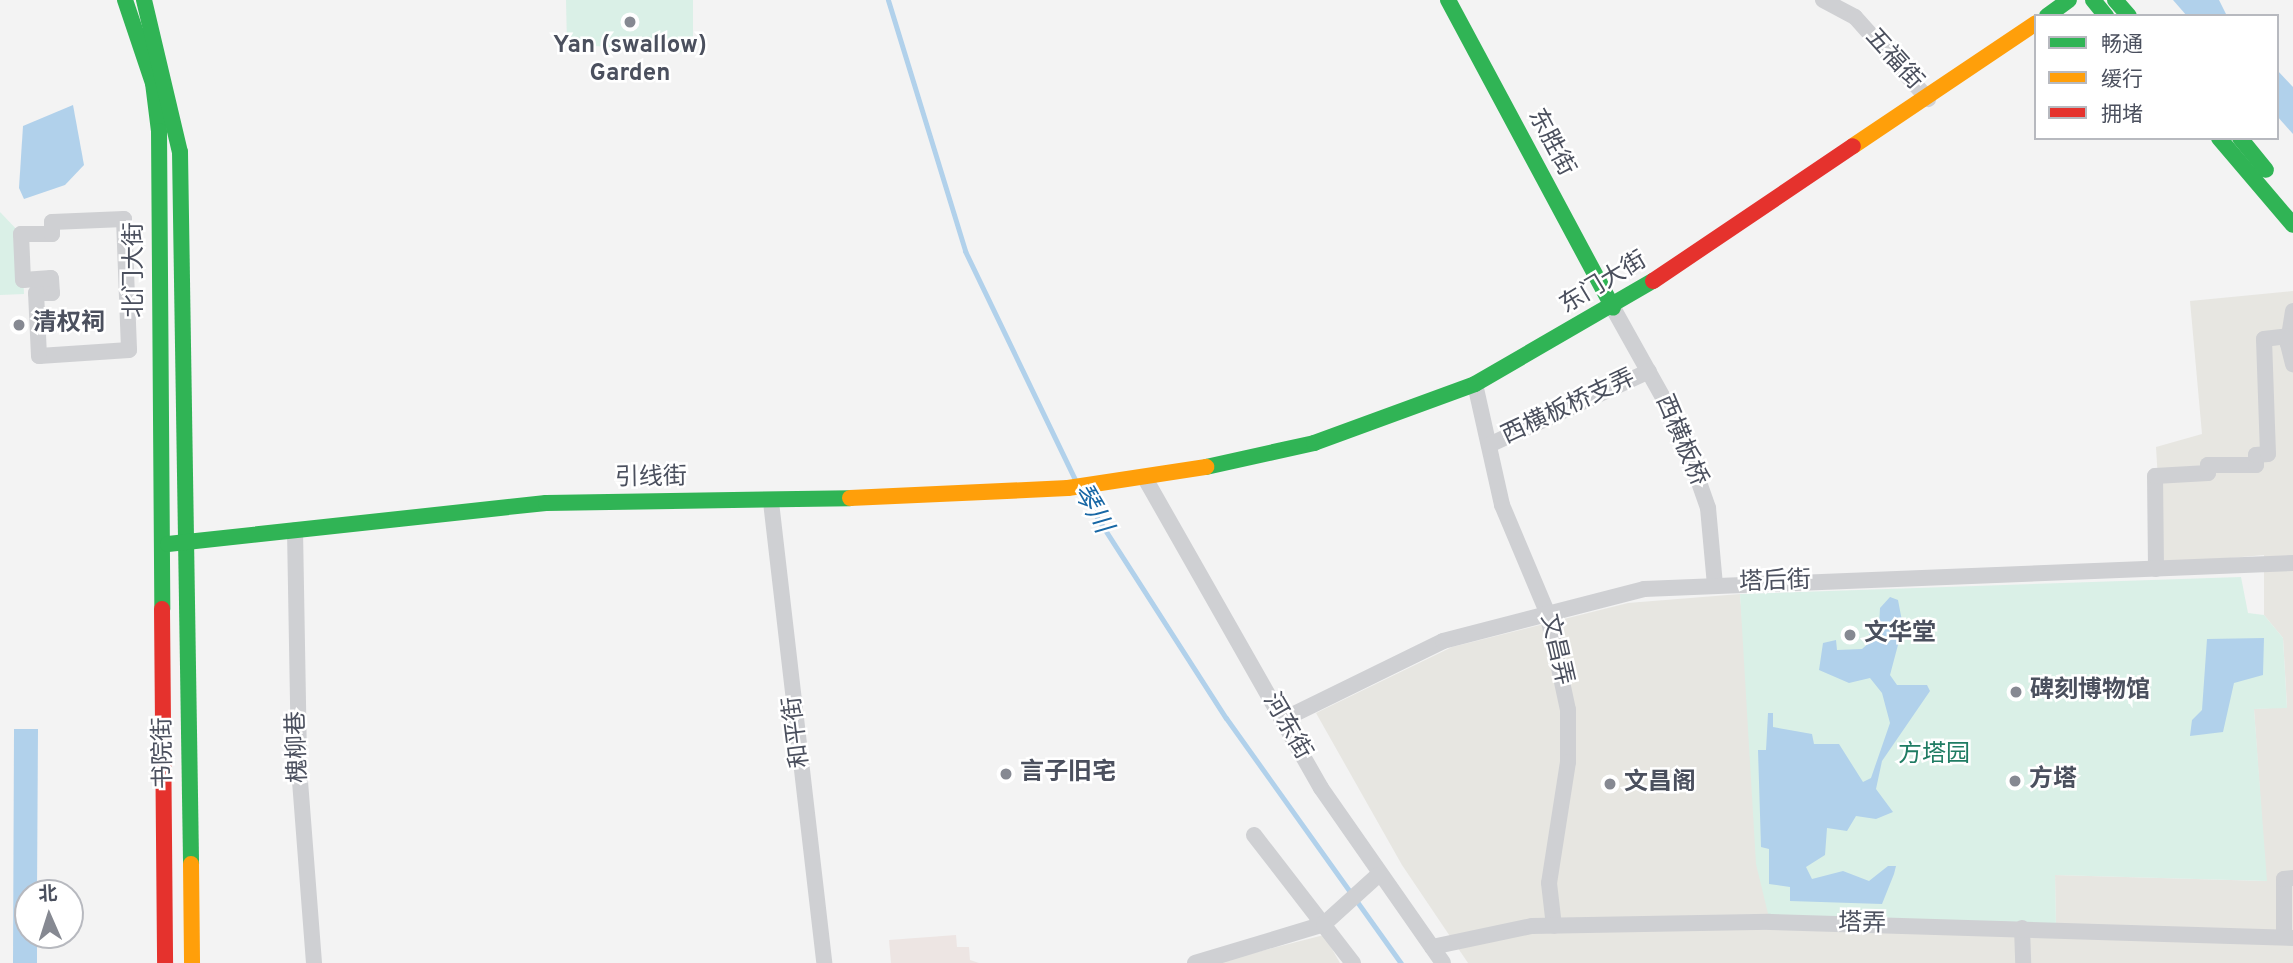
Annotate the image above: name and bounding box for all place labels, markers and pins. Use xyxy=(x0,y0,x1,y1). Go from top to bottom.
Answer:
marker: Yan (swallow) Garden xyxy=(622,14,638,30)
place label: Yan (swallow) Garden xyxy=(553,33,707,89)
place label: 清权祠 xyxy=(33,311,105,339)
marker: 清权祠 xyxy=(11,317,27,333)
place label: 文华堂 xyxy=(1864,621,1936,649)
marker: 文华堂 xyxy=(1842,627,1858,643)
place label: 碑刻博物馆 xyxy=(2030,678,2150,706)
marker: 碑刻博物馆 xyxy=(2008,684,2024,700)
place label: 言子旧宅 xyxy=(1020,760,1116,788)
marker: 言子旧宅 xyxy=(998,766,1014,782)
place label: 方塔 xyxy=(2029,767,2077,795)
place label: 文昌阁 xyxy=(1624,770,1696,798)
marker: 方塔 xyxy=(2007,773,2023,789)
marker: 文昌阁 xyxy=(1602,776,1618,792)

